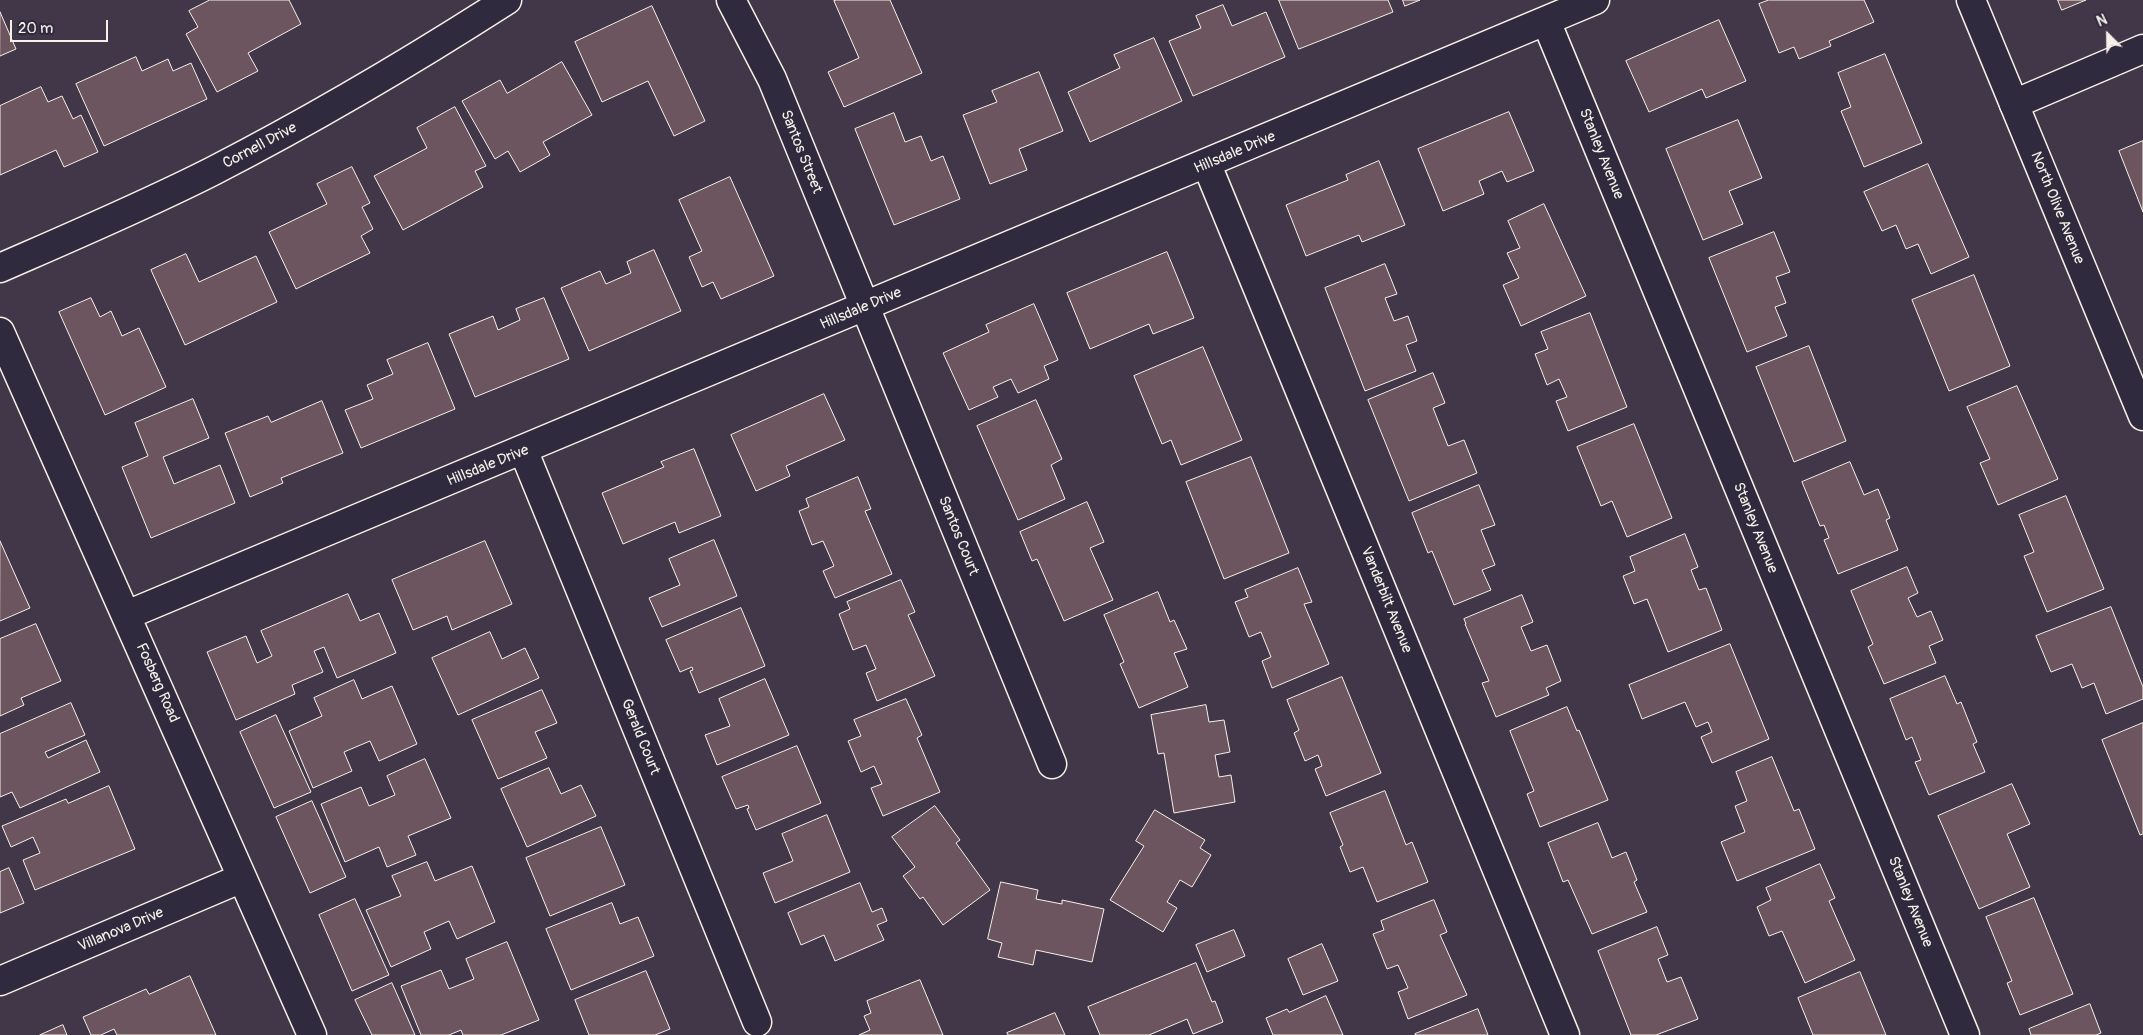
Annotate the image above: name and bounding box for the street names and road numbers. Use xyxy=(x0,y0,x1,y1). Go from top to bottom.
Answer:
street label: Stanley Avenue xyxy=(1575,106,1627,202)
street label: Santos Street xyxy=(776,108,826,196)
street label: Cornell Drive xyxy=(220,119,300,173)
street label: Hillsdale Drive xyxy=(1192,128,1278,178)
street label: North Olive Avenue xyxy=(2026,149,2088,267)
street label: Hillsdale Drive xyxy=(818,284,904,334)
street label: Hillsdale Drive xyxy=(444,441,532,491)
street label: Stanley Avenue xyxy=(1729,480,1781,576)
street label: Santos Court xyxy=(934,494,982,578)
street label: Vanderbilt Avenue xyxy=(1356,544,1416,656)
street label: Fosberg Road xyxy=(131,641,183,725)
street label: Gerald Court xyxy=(617,696,663,778)
street label: Stanley Avenue xyxy=(1884,854,1936,950)
street label: Villanova Drive xyxy=(76,904,166,956)

